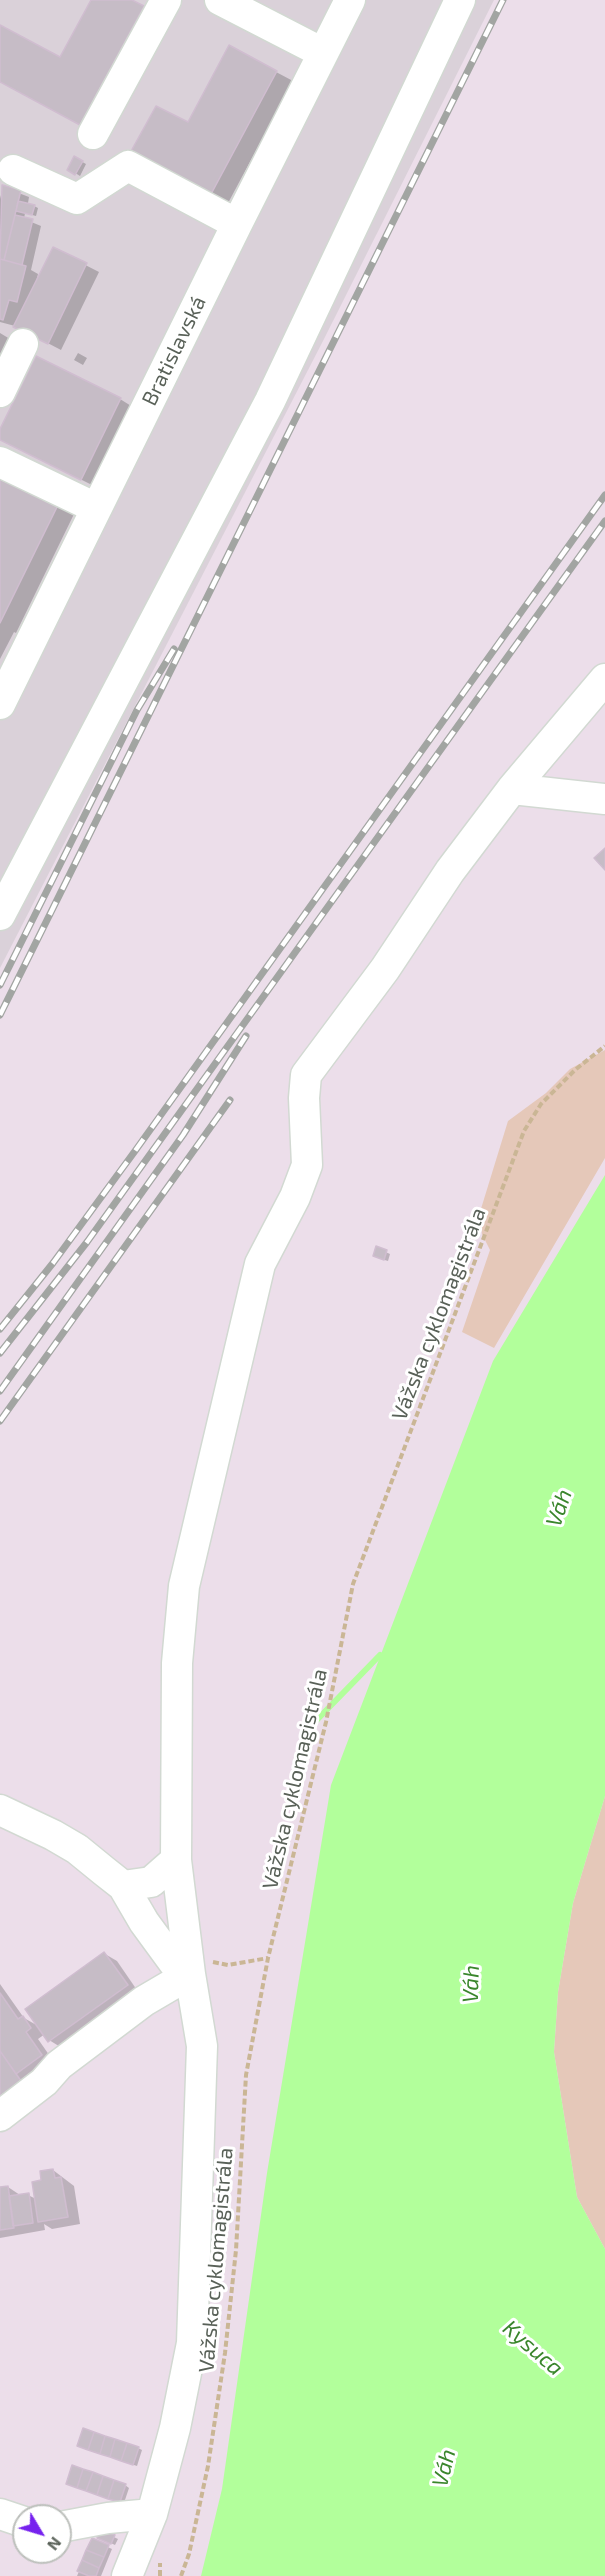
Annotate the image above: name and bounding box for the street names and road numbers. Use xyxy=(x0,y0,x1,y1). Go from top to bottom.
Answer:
street label: Bratislavská xyxy=(137,292,211,410)
street label: Vážska cyklomagistrála xyxy=(387,1204,491,1424)
street label: Vážska cyklomagistrála xyxy=(257,1666,333,1892)
street label: Vážska cyklomagistrála xyxy=(194,2147,238,2373)

